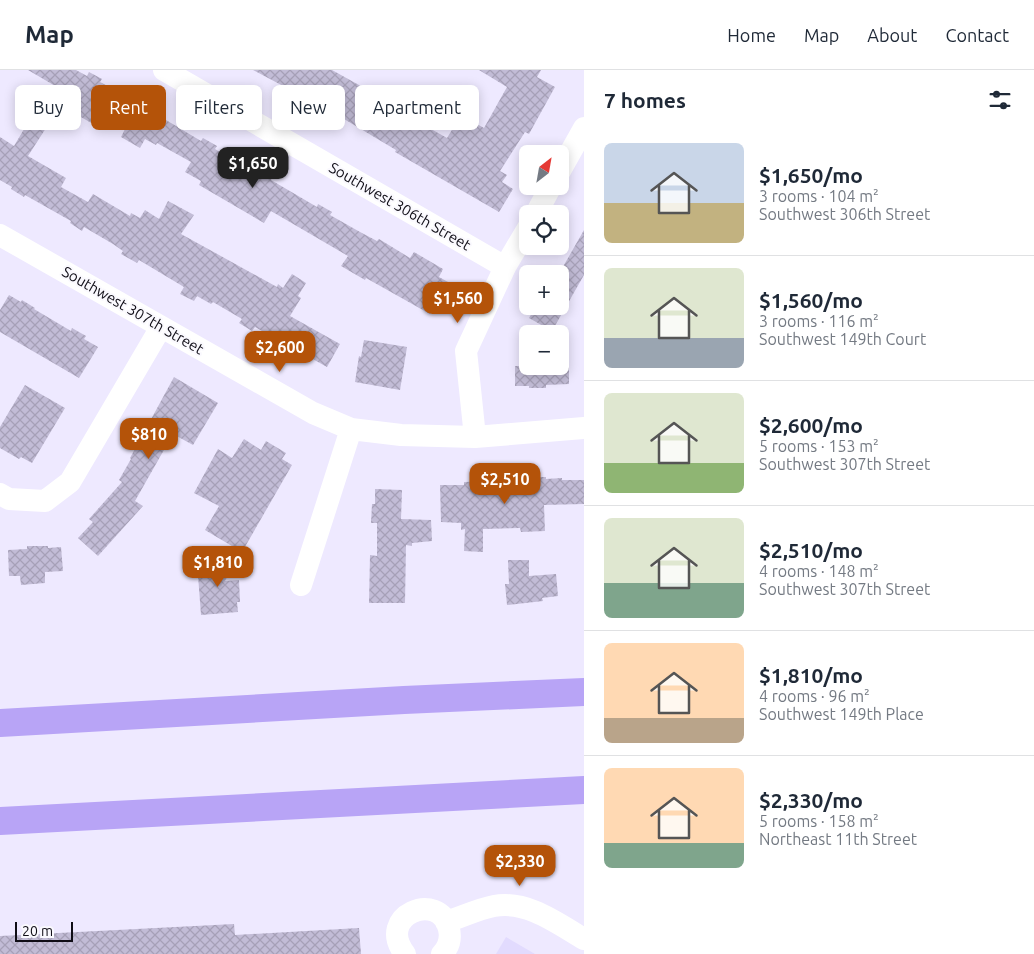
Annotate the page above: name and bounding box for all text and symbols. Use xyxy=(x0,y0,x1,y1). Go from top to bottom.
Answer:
text: Map xyxy=(25,21,74,48)
text: Home xyxy=(727,25,776,45)
text: Map xyxy=(804,25,839,45)
text: About xyxy=(867,25,917,45)
text: Contact xyxy=(945,25,1009,45)
chip: Buy xyxy=(15,85,81,130)
chip: Rent xyxy=(91,85,166,130)
chip: Filters xyxy=(176,85,262,130)
chip: New xyxy=(272,85,345,130)
chip: Apartment xyxy=(355,85,479,130)
icon: filters xyxy=(986,86,1014,114)
text: 7 homes xyxy=(604,88,686,112)
north arrow xyxy=(519,145,569,195)
map controls xyxy=(519,145,569,375)
pin: $1,650 xyxy=(212,146,294,189)
text: $1,650 xyxy=(228,154,278,172)
street label: Southwest 306th Street xyxy=(326,159,474,254)
icon: home xyxy=(644,163,704,223)
text: $1,650/mo xyxy=(759,163,863,187)
text: 3 rooms · 104 m² xyxy=(759,187,879,205)
button: locate xyxy=(519,205,569,255)
text: Southwest 306th Street xyxy=(759,205,930,223)
street label: Southwest 307th Street xyxy=(59,263,207,358)
button: + xyxy=(519,265,569,315)
pin: $1,560 xyxy=(417,282,499,324)
icon: home xyxy=(644,288,704,348)
text: $1,560/mo xyxy=(759,288,863,312)
text: $1,560 xyxy=(433,289,483,307)
text: 3 rooms · 116 m² xyxy=(759,312,879,330)
button: − xyxy=(519,325,569,375)
pin: $2,600 xyxy=(239,330,321,373)
text: Southwest 149th Court xyxy=(759,330,926,348)
text: $2,600 xyxy=(255,338,305,356)
icon: home xyxy=(644,413,704,473)
text: $2,600/mo xyxy=(759,413,863,437)
pin: $810 xyxy=(119,418,179,460)
text: $810 xyxy=(131,425,167,443)
text: 5 rooms · 153 m² xyxy=(759,437,879,455)
text: Southwest 307th Street xyxy=(759,455,930,473)
pin: $2,510 xyxy=(464,462,546,505)
text: $2,510 xyxy=(480,470,530,488)
icon: home xyxy=(644,538,704,598)
text: $2,510/mo xyxy=(759,538,863,562)
pin: $1,810 xyxy=(177,546,259,588)
text: $1,810 xyxy=(193,553,243,571)
text: 4 rooms · 148 m² xyxy=(759,562,879,580)
text: Southwest 307th Street xyxy=(759,580,930,598)
icon: home xyxy=(644,663,704,723)
text: $1,810/mo xyxy=(759,663,863,687)
text: 4 rooms · 96 m² xyxy=(759,687,870,705)
text: Southwest 149th Place xyxy=(759,705,924,723)
icon: home xyxy=(644,788,704,848)
text: $2,330/mo xyxy=(759,788,863,812)
text: 5 rooms · 158 m² xyxy=(759,812,879,830)
text: Northeast 11th Street xyxy=(759,830,917,848)
pin: $2,330 xyxy=(479,844,561,887)
text: $2,330 xyxy=(495,852,545,870)
scale bar xyxy=(15,919,72,942)
text: 20 m xyxy=(22,923,53,939)

